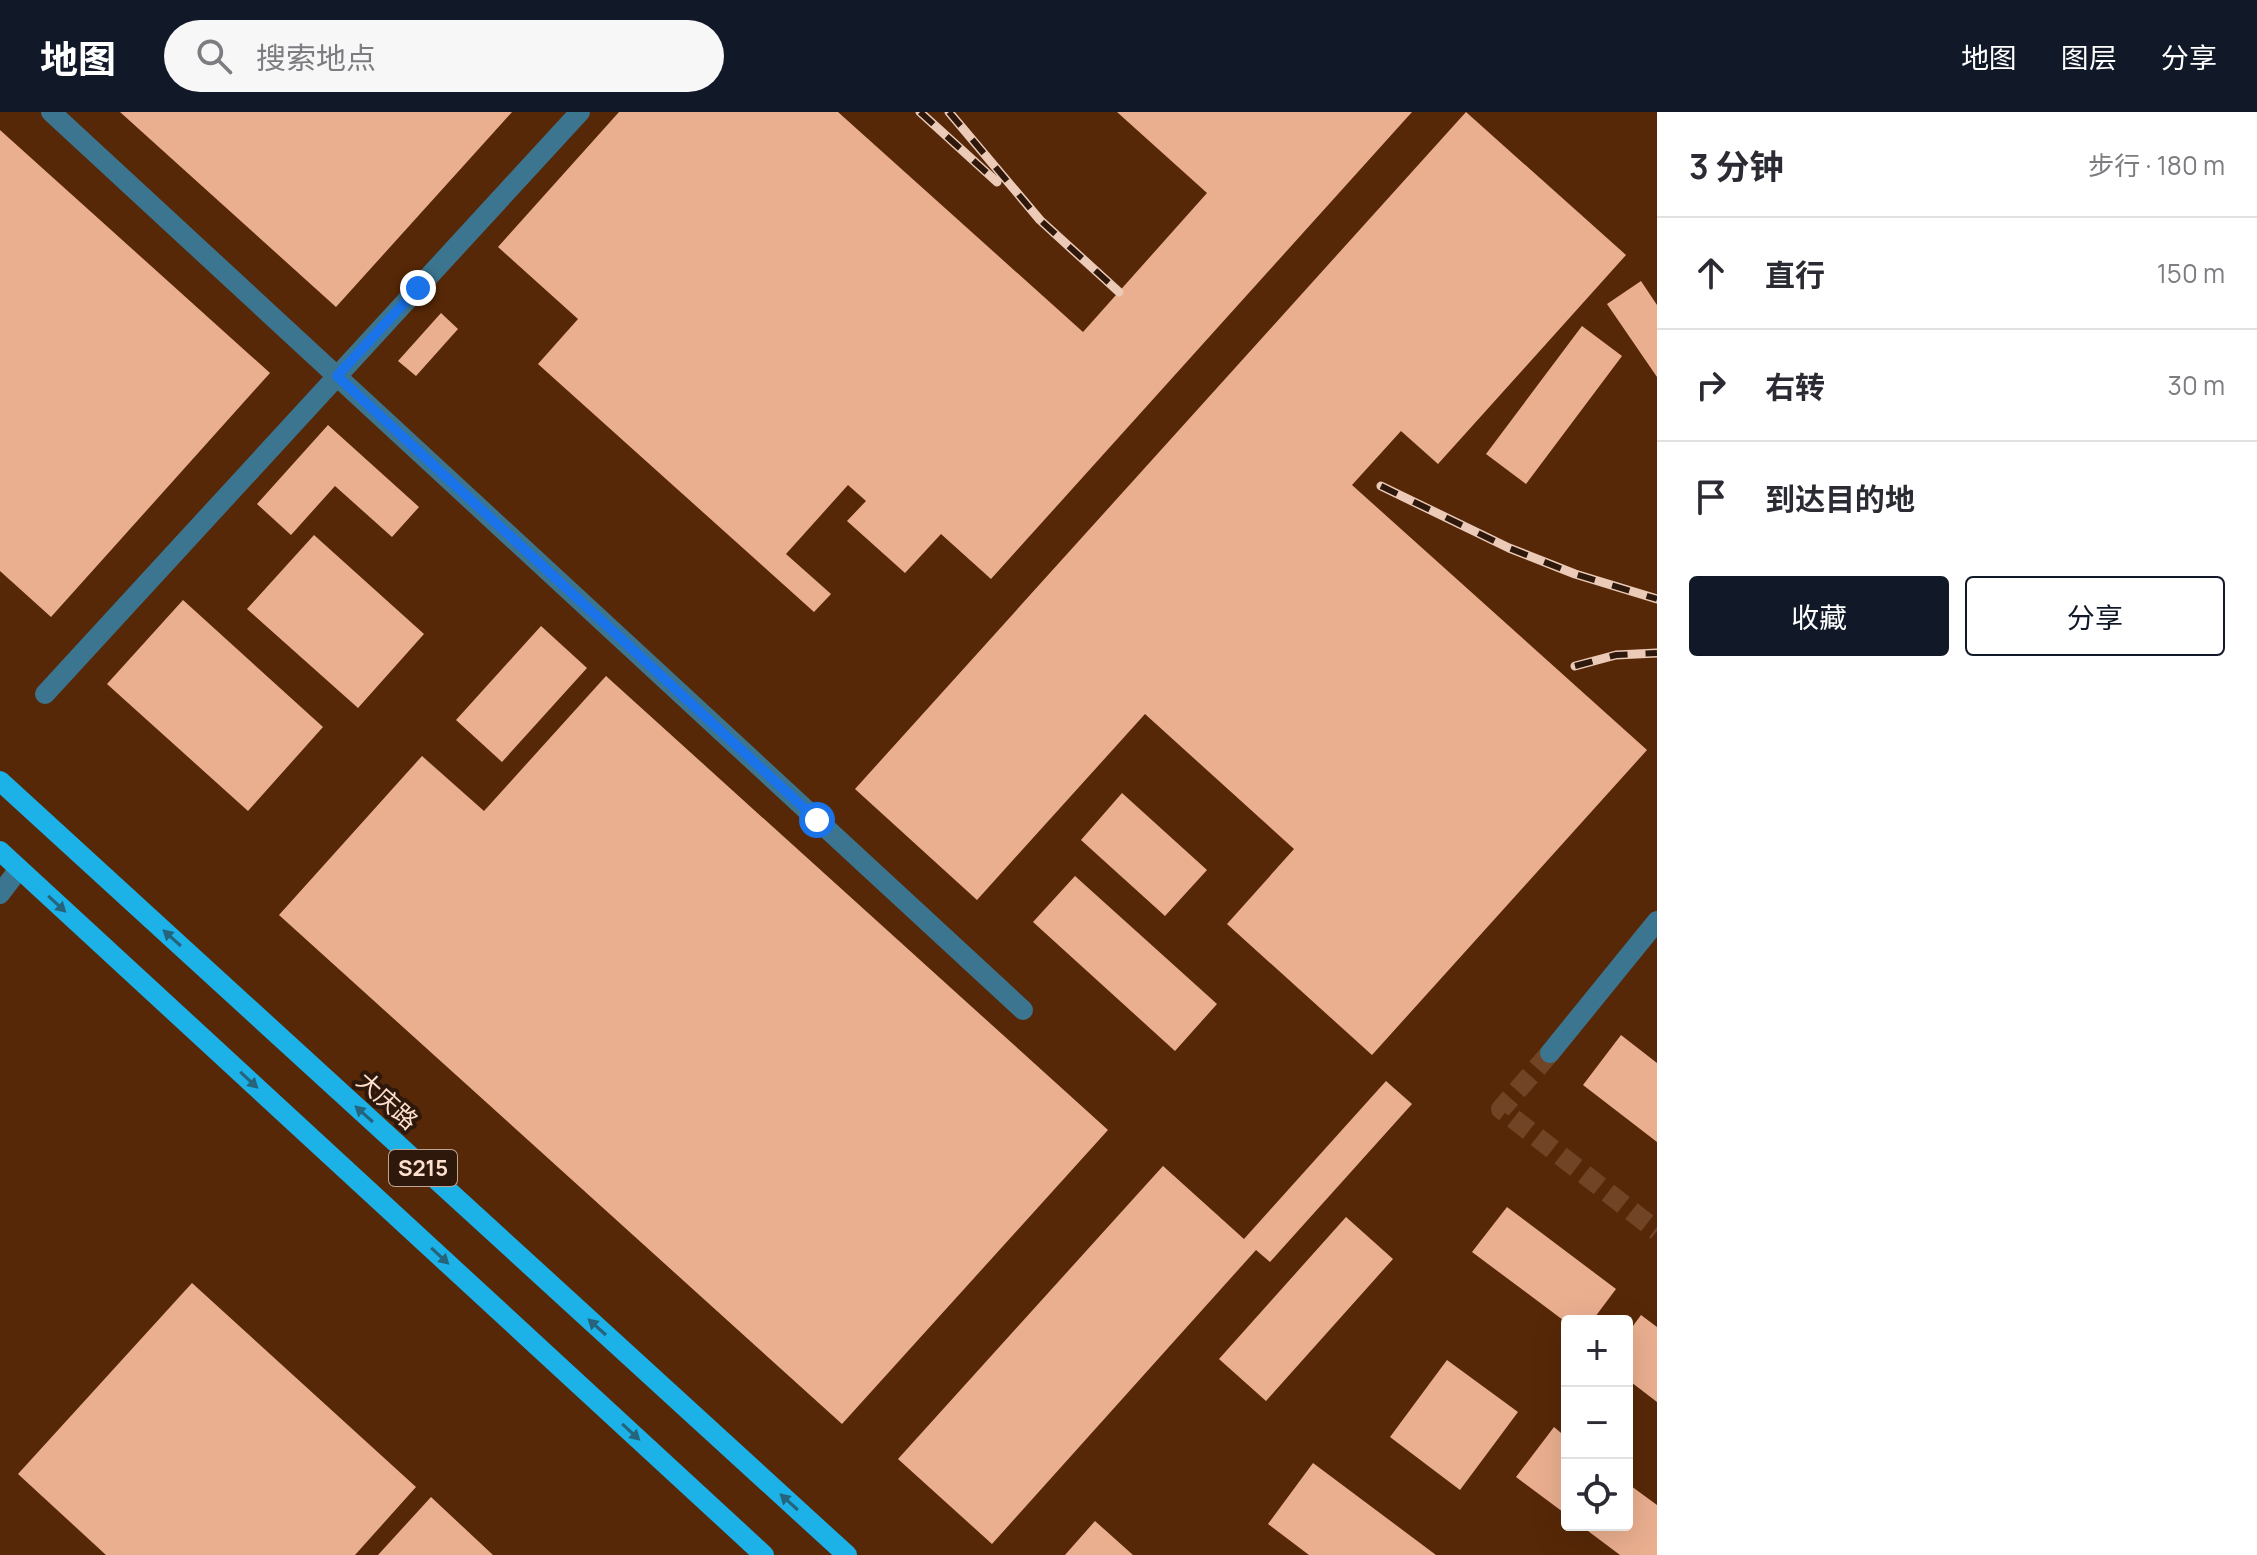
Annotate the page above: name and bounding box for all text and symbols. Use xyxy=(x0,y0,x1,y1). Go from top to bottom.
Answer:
search box xyxy=(164,20,724,92)
text: 地图 xyxy=(40,32,116,84)
icon: search xyxy=(192,34,236,78)
text: 搜索地点 xyxy=(256,37,376,78)
text: 地图 xyxy=(1961,38,2017,76)
text: 图层 xyxy=(2061,38,2117,76)
text: 分享 xyxy=(2161,38,2217,76)
text: 3 分钟 xyxy=(1689,143,1784,189)
text: 步行 · 180 m xyxy=(2088,147,2225,183)
icon: ahead xyxy=(1689,251,1733,295)
text: 直行 xyxy=(1765,254,1825,295)
text: 150 m xyxy=(2157,255,2225,291)
route end xyxy=(400,270,436,306)
icon: right xyxy=(1689,363,1733,407)
text: 右转 xyxy=(1765,366,1825,407)
text: 30 m xyxy=(2168,367,2225,403)
icon: arrive xyxy=(1689,475,1733,519)
text: 到达目的地 xyxy=(1765,478,1915,519)
button: 收藏 xyxy=(1689,576,1949,656)
button: 分享 xyxy=(1965,576,2225,656)
route start xyxy=(799,802,835,838)
one-way arrow xyxy=(48,894,67,912)
one-way arrow xyxy=(163,930,182,948)
street label: 大庆路 xyxy=(350,1064,426,1136)
one-way arrow xyxy=(238,1071,258,1088)
one-way arrow xyxy=(355,1105,374,1123)
road number: S215 xyxy=(389,1150,457,1186)
one-way arrow xyxy=(430,1247,449,1265)
map controls xyxy=(1561,1315,1633,1531)
button: + xyxy=(1561,1315,1633,1387)
one-way arrow xyxy=(588,1319,608,1336)
button: − xyxy=(1561,1387,1633,1459)
one-way arrow xyxy=(621,1423,640,1441)
button: locate xyxy=(1561,1459,1633,1531)
one-way arrow xyxy=(780,1494,799,1512)

